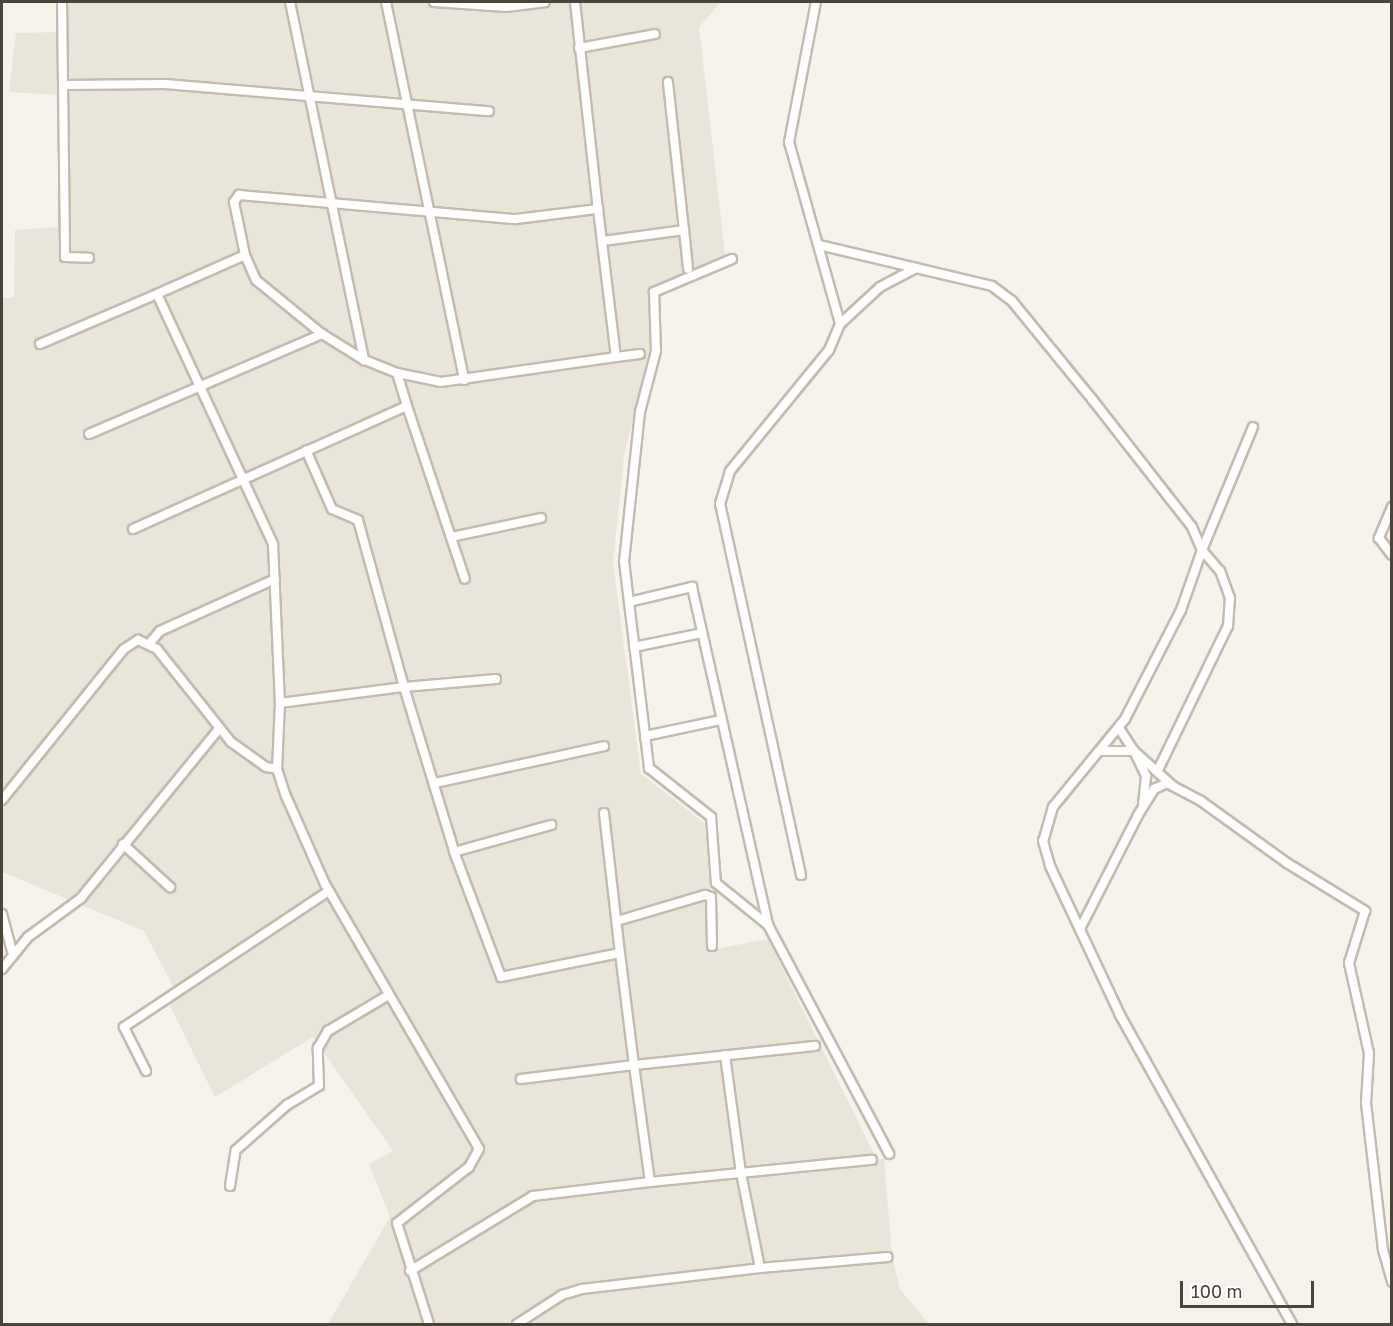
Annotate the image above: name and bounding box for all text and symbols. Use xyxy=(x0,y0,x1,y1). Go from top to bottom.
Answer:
scale bar xyxy=(1183,1269,1316,1307)
text: 100 m xyxy=(1191,1280,1242,1302)

